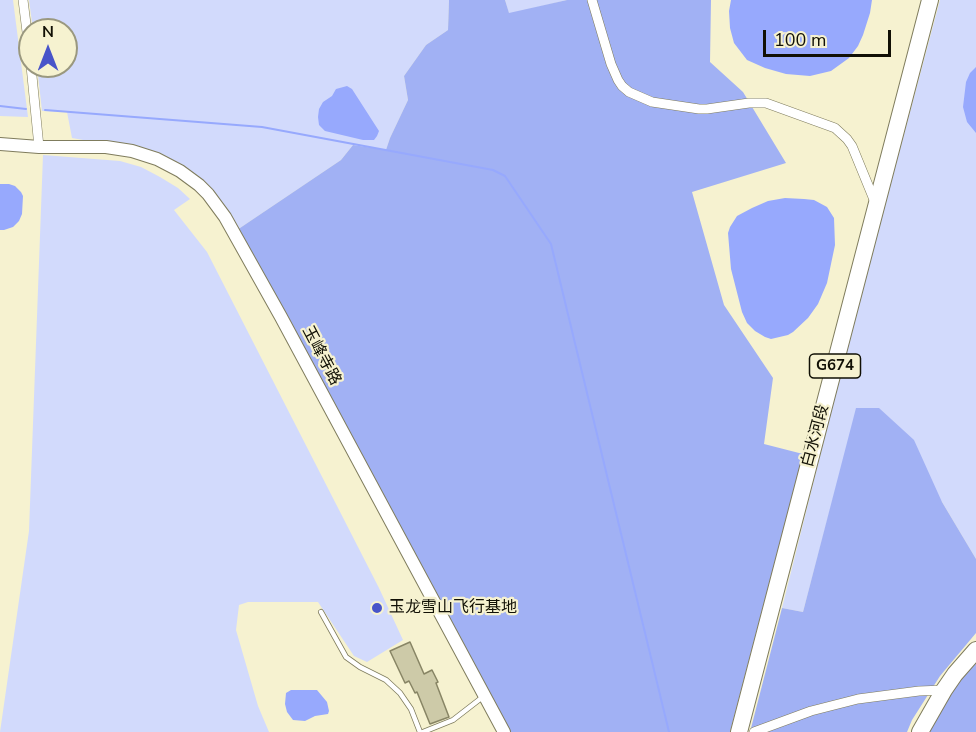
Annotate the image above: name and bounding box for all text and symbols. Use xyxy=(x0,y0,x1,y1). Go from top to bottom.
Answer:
north arrow xyxy=(18,18,78,78)
scale bar xyxy=(766,18,894,56)
text: N xyxy=(42,21,54,43)
text: 100 m xyxy=(774,28,826,52)
street label: 玉峰寺路 xyxy=(298,323,344,389)
road number: G674 xyxy=(810,354,860,378)
street label: 白水河段 xyxy=(798,403,834,469)
place label: 玉龙雪山飞行基地 xyxy=(389,598,517,618)
marker: 玉龙雪山飞行基地 xyxy=(370,601,384,615)

